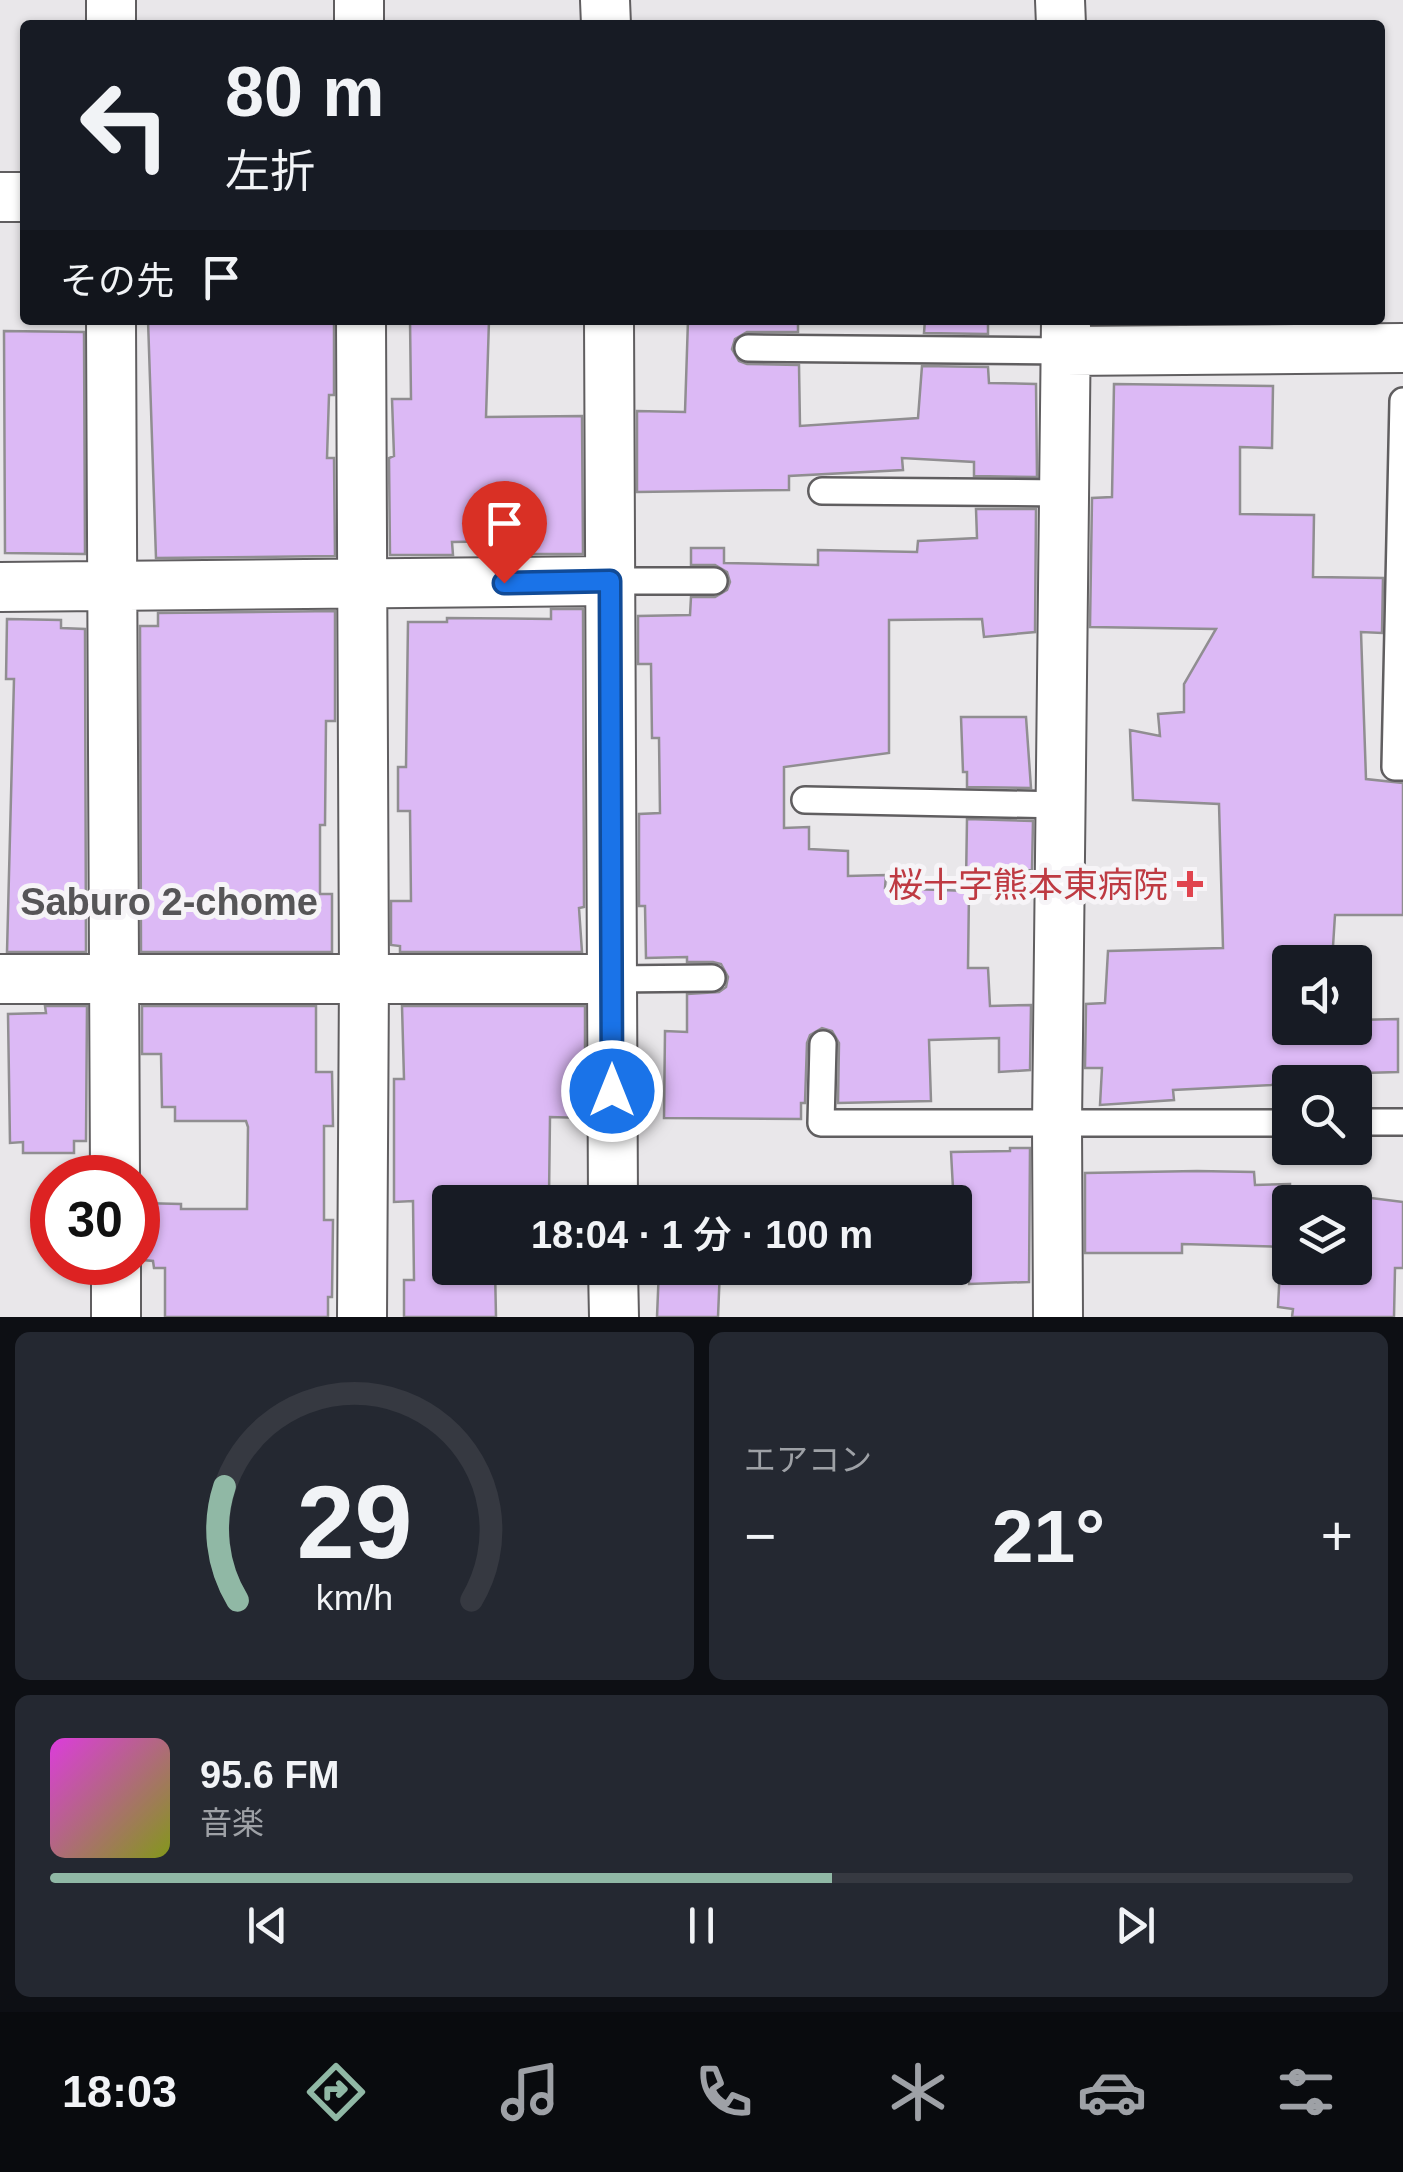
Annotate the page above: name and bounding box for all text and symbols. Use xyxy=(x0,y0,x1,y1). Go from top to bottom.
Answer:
text: 80 m xyxy=(225,53,385,131)
icon: left xyxy=(60,60,190,190)
text: 左折 xyxy=(225,146,315,197)
icon: arrive xyxy=(194,250,249,305)
text: その先 xyxy=(60,260,174,302)
pin xyxy=(462,481,547,584)
icon: arrive xyxy=(477,496,532,551)
place label: 桜十字熊本東病院 xyxy=(888,865,1168,904)
marker: 桜十字熊本東病院 xyxy=(1177,871,1203,897)
district label: Saburo 2-chome xyxy=(20,881,318,923)
map controls xyxy=(1272,945,1372,1285)
button: sound xyxy=(1272,945,1372,1045)
position arrow xyxy=(560,1039,664,1143)
button: search xyxy=(1272,1065,1372,1165)
speed limit sign: 30 xyxy=(30,1155,160,1285)
button: layers xyxy=(1272,1185,1372,1285)
text: 18:04 · 1 分 · 100 m xyxy=(531,1214,873,1256)
text: エアコン xyxy=(744,1442,872,1478)
text: 29 xyxy=(297,1464,412,1580)
text: 21° xyxy=(992,1494,1105,1578)
text: − xyxy=(744,1505,776,1567)
text: + xyxy=(1321,1505,1353,1567)
text: km/h xyxy=(316,1578,393,1618)
text: 95.6 FM xyxy=(200,1754,339,1796)
text: 音楽 xyxy=(200,1805,264,1841)
icon: previous xyxy=(240,1898,295,1953)
icon: pause xyxy=(674,1898,729,1953)
icon: next xyxy=(1108,1898,1163,1953)
icon: directions xyxy=(301,2057,371,2127)
icon: music xyxy=(495,2057,565,2127)
icon: phone xyxy=(689,2057,759,2127)
icon: climate xyxy=(883,2057,953,2127)
icon: car xyxy=(1077,2057,1147,2127)
icon: filters xyxy=(1271,2057,1341,2127)
text: 18:03 xyxy=(62,2066,177,2117)

